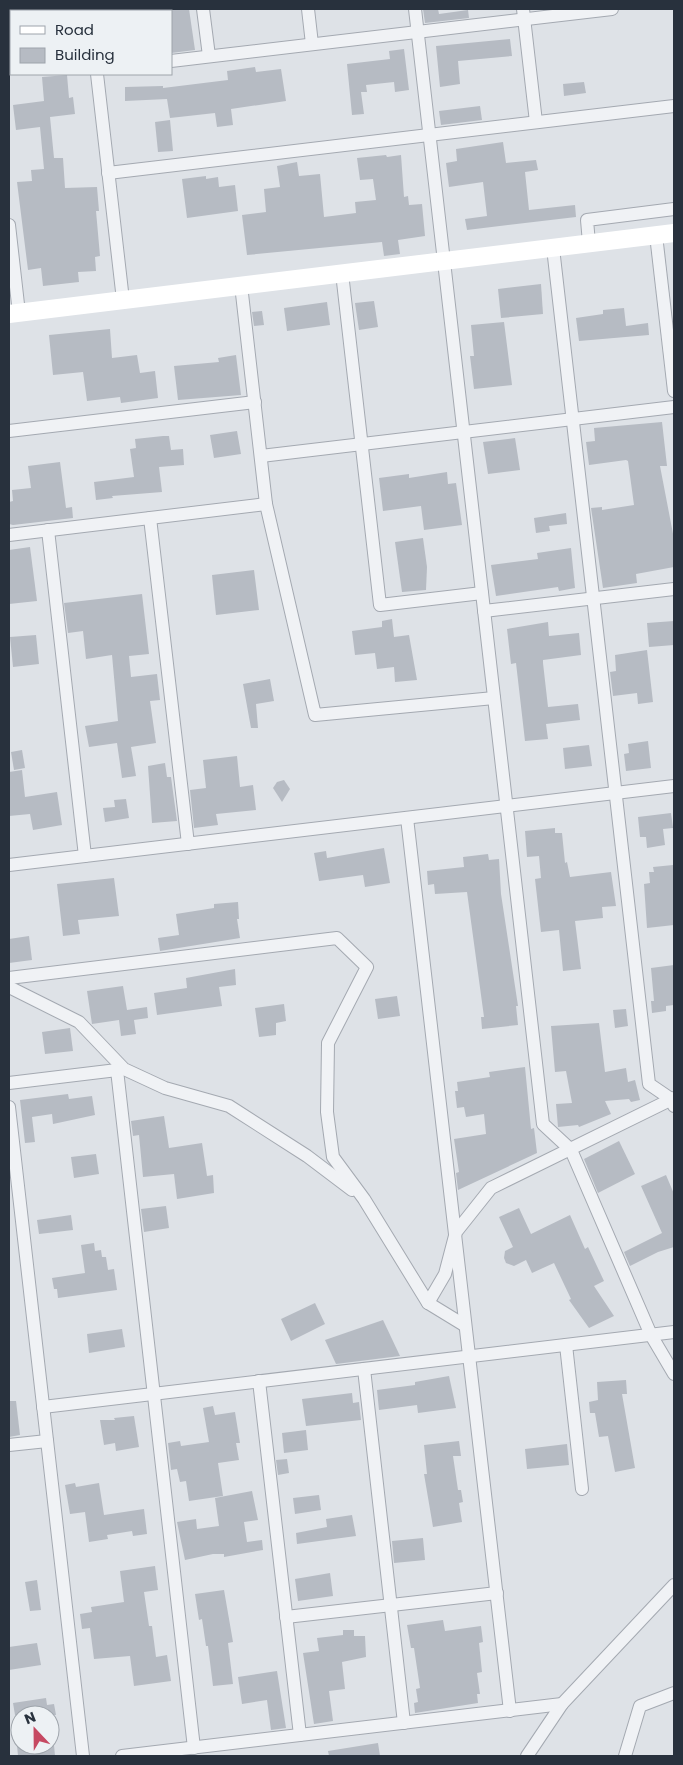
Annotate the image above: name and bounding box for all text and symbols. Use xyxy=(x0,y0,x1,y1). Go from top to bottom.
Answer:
legend xyxy=(10,10,172,75)
text: Road xyxy=(55,19,94,40)
text: Building xyxy=(55,44,115,65)
north arrow xyxy=(10,1705,60,1755)
text: N xyxy=(22,1707,39,1729)

